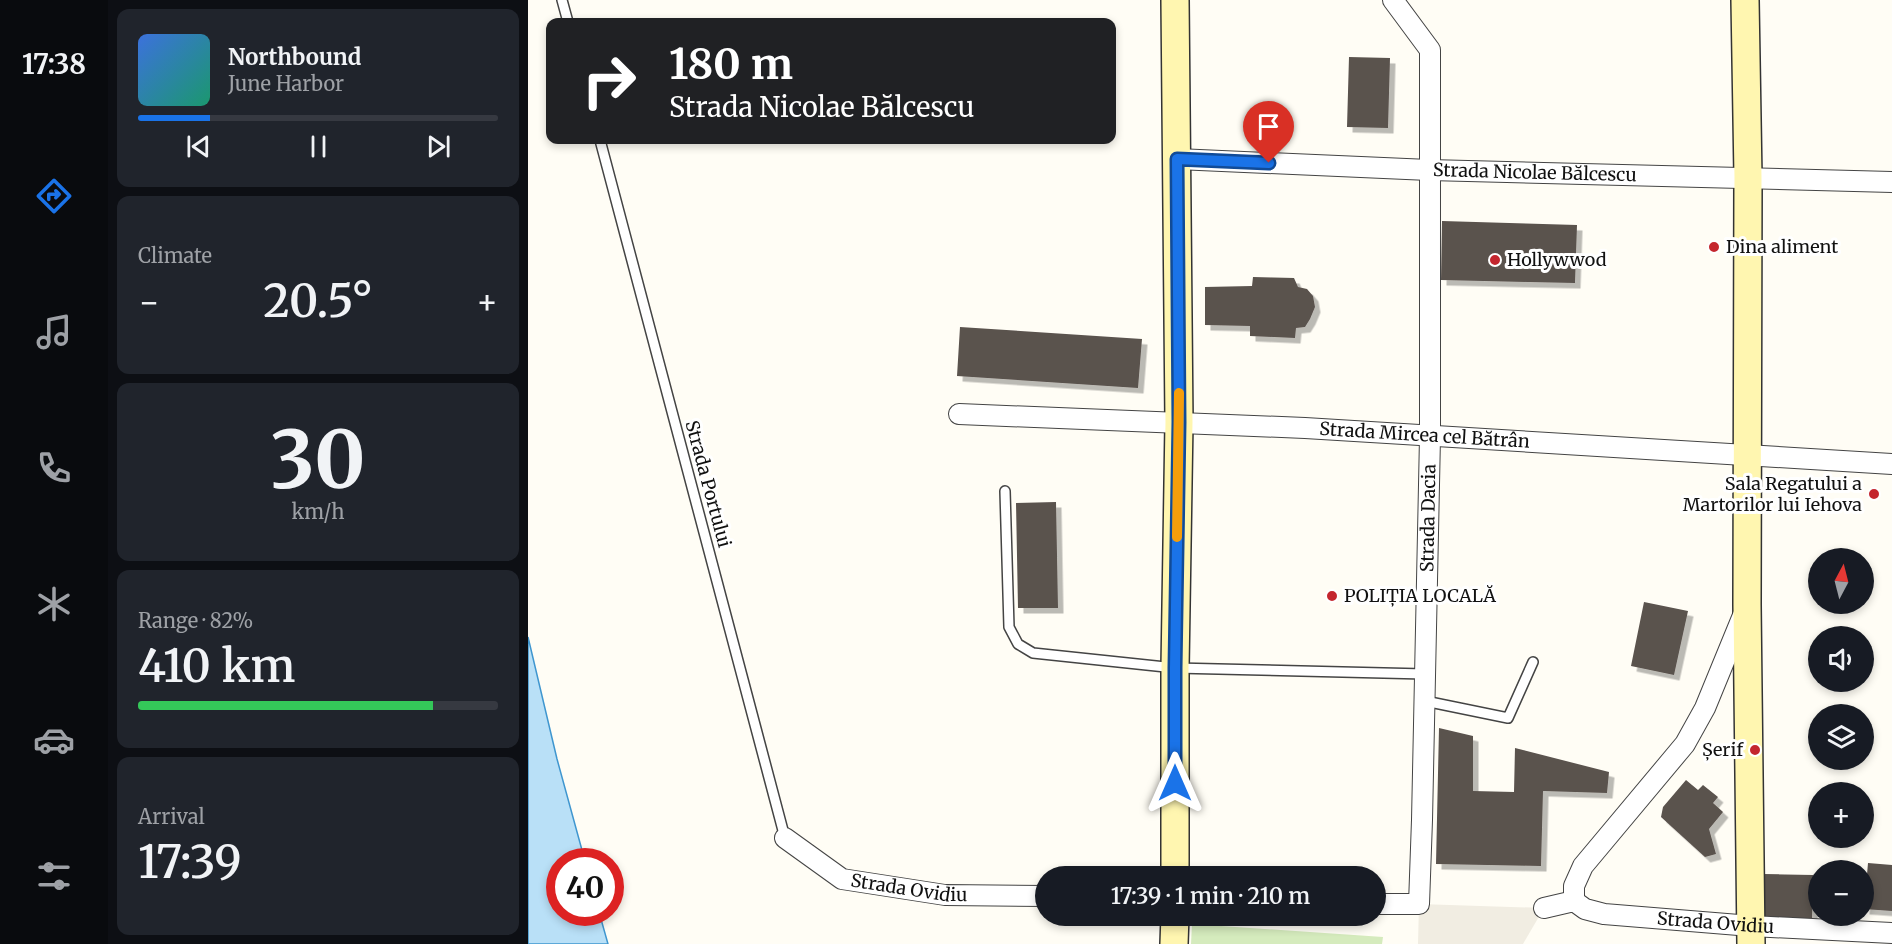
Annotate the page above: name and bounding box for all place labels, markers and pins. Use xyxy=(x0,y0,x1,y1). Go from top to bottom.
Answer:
pin xyxy=(1243,101,1294,163)
place label: Dina aliment xyxy=(1726,235,1838,258)
marker: Dina aliment xyxy=(1707,240,1721,254)
place label: Hollywwod xyxy=(1507,248,1607,271)
marker: Hollywwod xyxy=(1488,253,1502,267)
place label: Sala Regatului a Martorilor lui Iehova xyxy=(1683,472,1862,516)
marker: Sala Regatului a Martorilor lui Iehova xyxy=(1867,487,1881,501)
place label: POLIȚIA LOCALĂ xyxy=(1344,584,1496,607)
marker: POLIȚIA LOCALĂ xyxy=(1325,589,1339,603)
place label: Șerif xyxy=(1702,738,1744,761)
marker: Șerif xyxy=(1748,743,1762,757)

